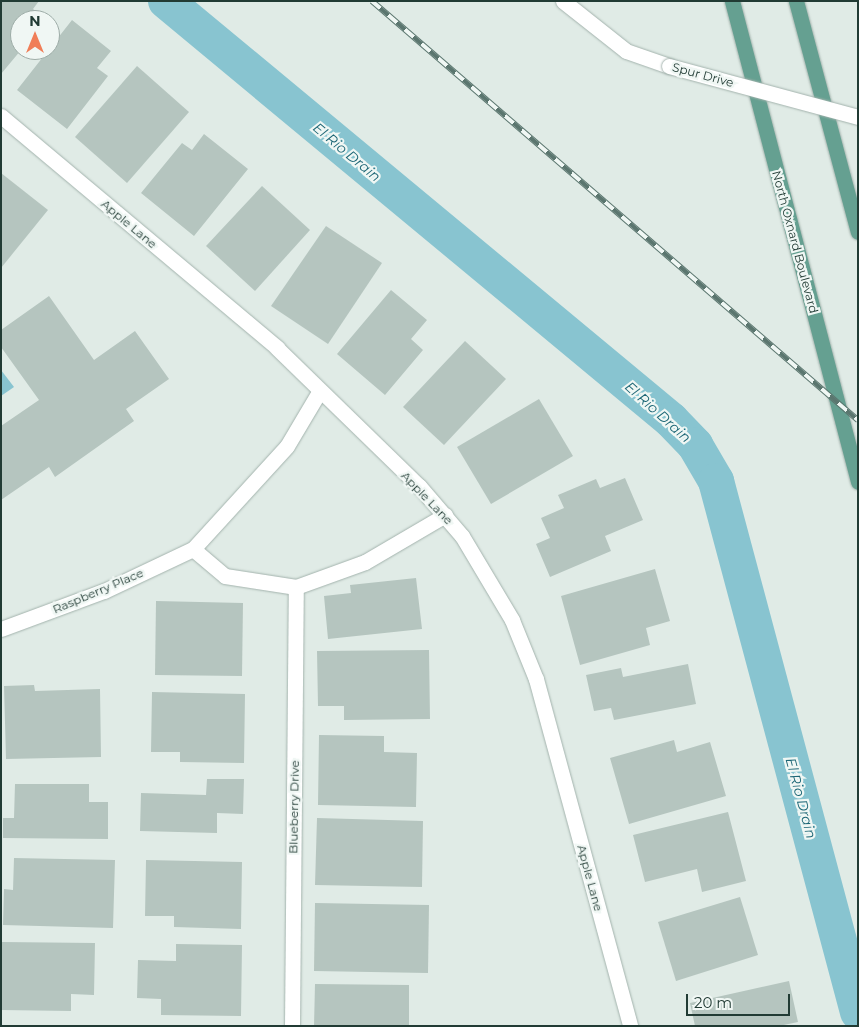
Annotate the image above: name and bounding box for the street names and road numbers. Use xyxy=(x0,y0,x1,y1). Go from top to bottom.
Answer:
street label: Spur Drive xyxy=(671,60,735,90)
street label: North Oxnard Boulevard xyxy=(769,169,821,315)
street label: Apple Lane xyxy=(98,197,160,251)
street label: Apple Lane xyxy=(398,469,456,527)
street label: Raspberry Place xyxy=(51,565,145,617)
street label: Blueberry Drive xyxy=(286,760,302,854)
street label: Apple Lane xyxy=(574,843,606,913)

